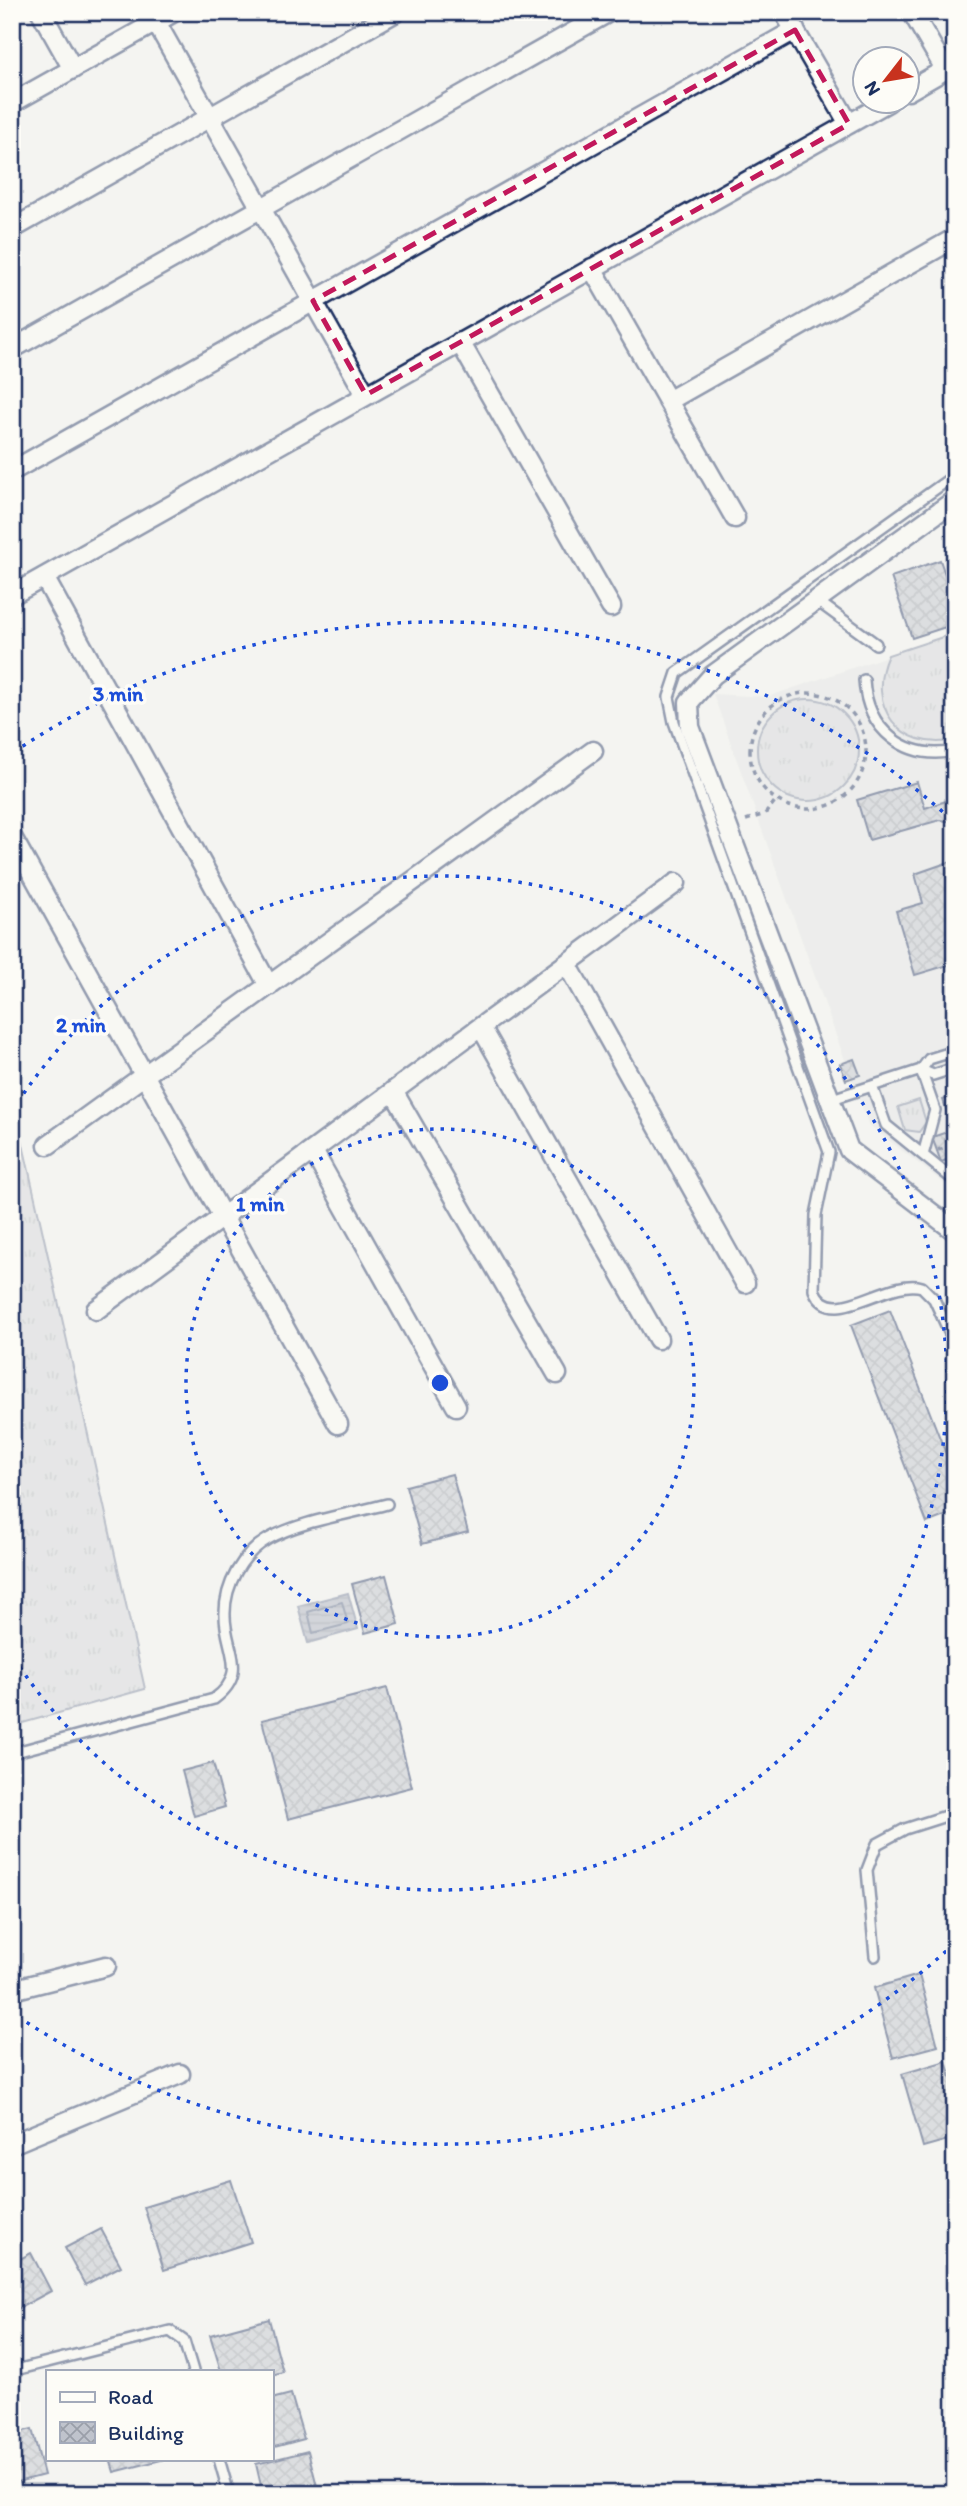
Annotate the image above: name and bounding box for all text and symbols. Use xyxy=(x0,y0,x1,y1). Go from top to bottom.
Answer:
north arrow xyxy=(852,46,922,116)
text: N xyxy=(859,77,885,100)
text: 3 min xyxy=(93,681,144,706)
text: 2 min xyxy=(56,1012,107,1037)
text: 1 min xyxy=(236,1191,285,1216)
centre of rings xyxy=(428,1371,452,1395)
legend xyxy=(46,2370,273,2460)
text: Road xyxy=(108,2384,154,2409)
text: Building xyxy=(108,2420,184,2445)

